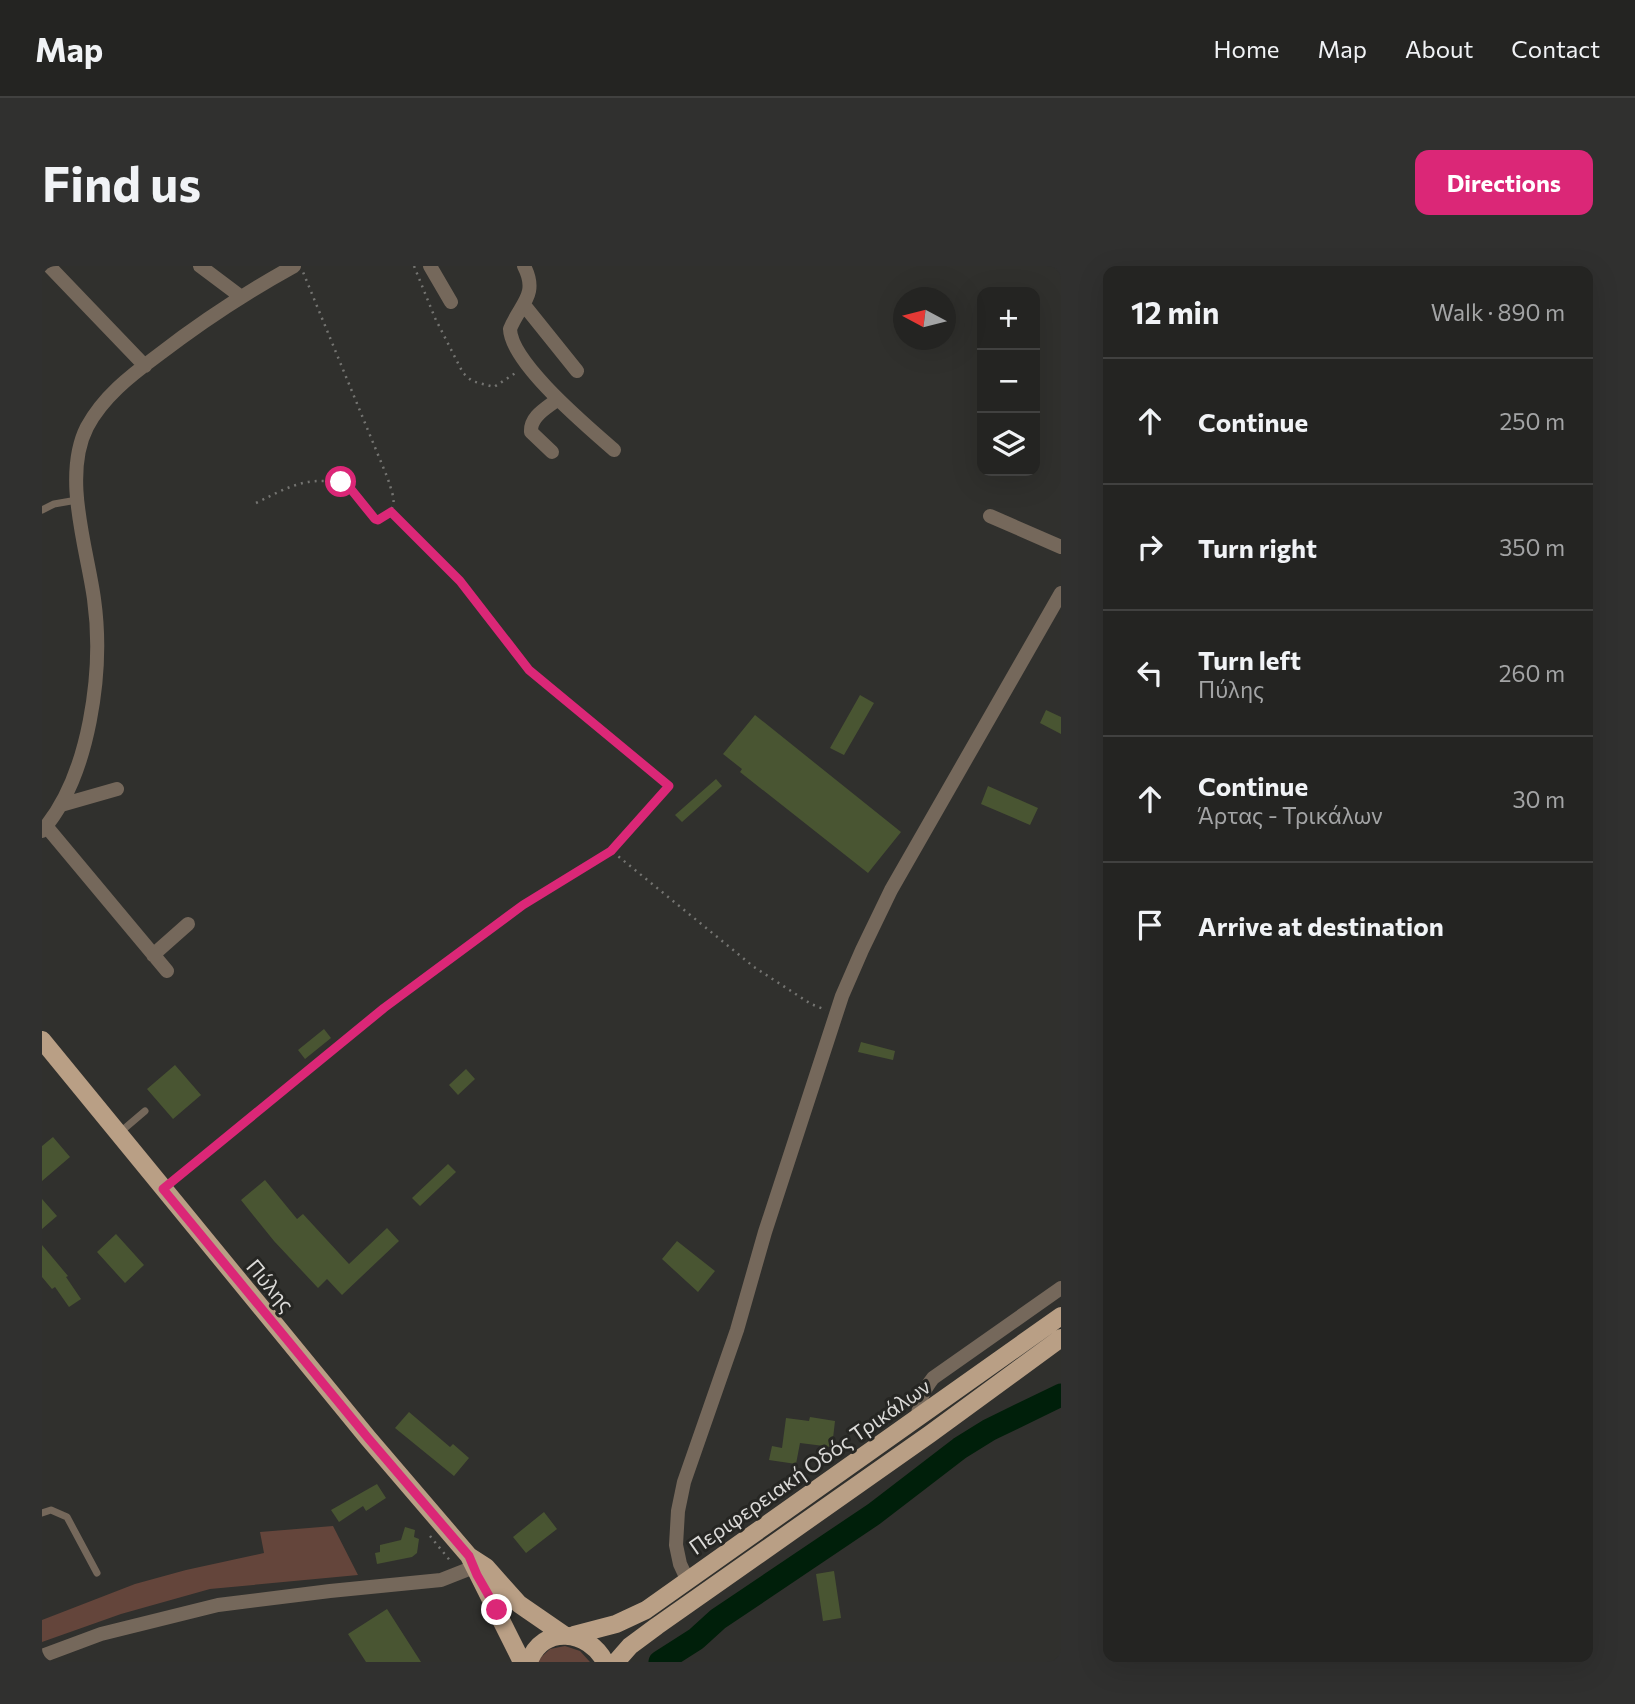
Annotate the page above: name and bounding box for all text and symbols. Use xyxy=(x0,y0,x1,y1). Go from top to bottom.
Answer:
text: Map xyxy=(35,28,103,69)
text: Home xyxy=(1214,34,1280,63)
text: Map xyxy=(1318,34,1367,63)
text: About xyxy=(1405,34,1473,63)
text: Contact xyxy=(1511,34,1600,63)
button: Directions xyxy=(1415,150,1593,215)
text: Find us xyxy=(42,152,201,212)
north arrow xyxy=(893,287,956,350)
map controls xyxy=(977,287,1040,476)
button: + xyxy=(977,287,1040,350)
text: 12 min xyxy=(1131,293,1219,330)
text: Walk · 890 m xyxy=(1431,298,1565,326)
button: − xyxy=(977,350,1040,413)
icon: ahead xyxy=(1131,402,1169,440)
text: Continue xyxy=(1198,406,1308,437)
text: 250 m xyxy=(1500,407,1565,435)
button: layers xyxy=(977,413,1040,476)
route start xyxy=(325,466,356,497)
icon: right xyxy=(1131,528,1169,566)
text: Turn right xyxy=(1198,532,1317,563)
text: 350 m xyxy=(1499,533,1565,561)
text: Turn left xyxy=(1198,644,1301,675)
icon: left xyxy=(1131,654,1169,692)
text: 260 m xyxy=(1499,659,1565,687)
text: Πύλης xyxy=(1198,675,1264,703)
text: Continue xyxy=(1198,770,1308,801)
icon: ahead xyxy=(1131,780,1169,818)
text: 30 m xyxy=(1512,785,1565,813)
text: Άρτας - Τρικάλων xyxy=(1198,801,1383,829)
icon: arrive xyxy=(1131,906,1169,944)
text: Arrive at destination xyxy=(1198,910,1444,941)
street label: Πύλης xyxy=(242,1254,300,1316)
street label: Περιφερειακή Οδός Τρικάλων xyxy=(684,1373,935,1559)
route end xyxy=(481,1594,512,1625)

